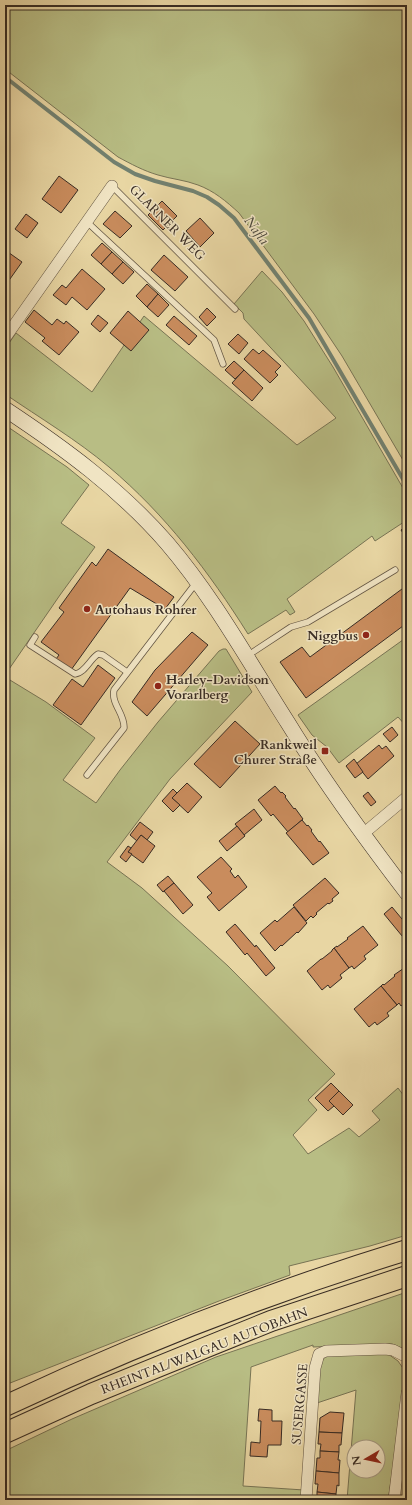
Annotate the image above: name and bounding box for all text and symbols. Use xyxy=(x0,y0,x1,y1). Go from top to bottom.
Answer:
street label: GLARNER WEG xyxy=(125,181,209,265)
water label: Nafla xyxy=(240,212,274,248)
place label: Autohaus Rohrer xyxy=(95,601,197,619)
marker: Autohaus Rohrer xyxy=(82,604,92,614)
place label: Niggbus xyxy=(307,627,358,645)
marker: Niggbus xyxy=(361,630,371,640)
place label: Harley-Davidson Vorarlberg xyxy=(166,671,269,704)
marker: Harley-Davidson Vorarlberg xyxy=(153,681,163,691)
place label: Rankweil Churer Straße xyxy=(234,736,317,769)
marker: Rankweil Churer Straße xyxy=(320,746,330,756)
street label: RHEINTAL/WALGAU AUTOBAHN xyxy=(98,1303,310,1399)
street label: SUSERGASSE xyxy=(287,1363,313,1445)
north arrow xyxy=(346,1439,386,1479)
text: N xyxy=(348,1454,365,1466)

